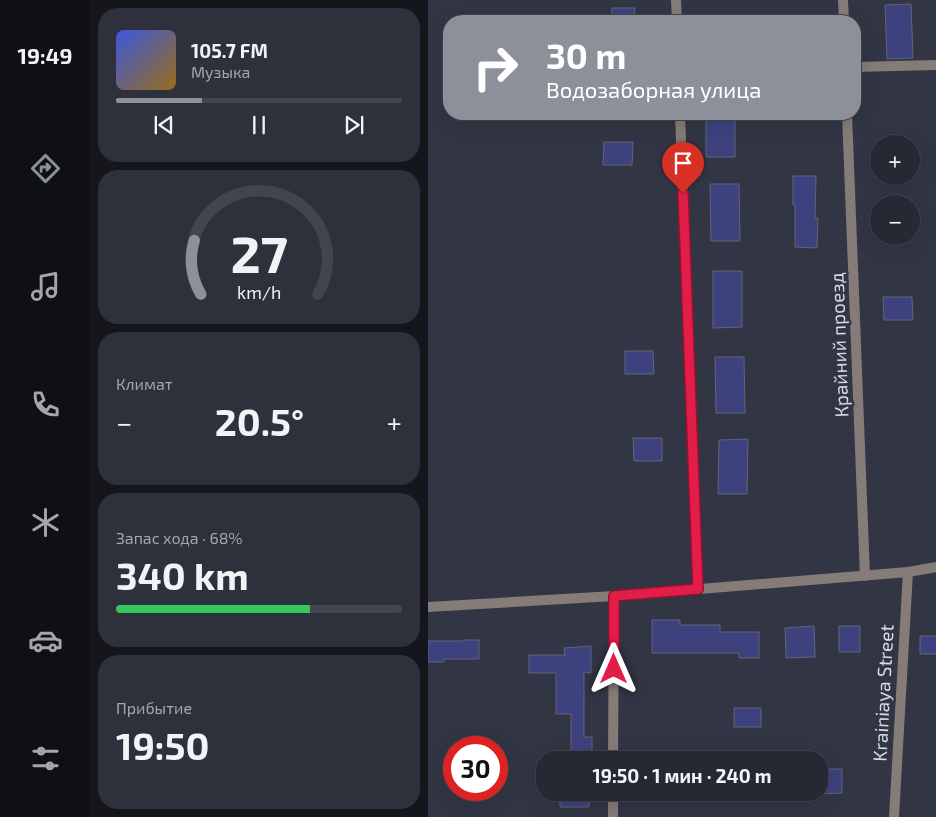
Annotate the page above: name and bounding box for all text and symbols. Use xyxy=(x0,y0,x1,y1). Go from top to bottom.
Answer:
text: 30 m xyxy=(546,34,626,76)
icon: right xyxy=(463,35,528,100)
text: 105.7 FM xyxy=(191,39,268,62)
text: 19:49 xyxy=(17,42,73,68)
text: Музыка xyxy=(191,62,250,81)
text: Водозаборная улица xyxy=(546,76,762,102)
icon: previous xyxy=(150,111,178,139)
icon: pause xyxy=(245,111,273,139)
icon: next xyxy=(340,111,368,139)
map controls xyxy=(870,135,920,245)
button: + xyxy=(870,135,920,185)
pin xyxy=(662,142,704,193)
icon: arrive xyxy=(669,149,697,177)
icon: directions xyxy=(28,151,63,186)
button: − xyxy=(870,195,920,245)
text: 27 xyxy=(230,221,288,283)
icon: music xyxy=(28,269,63,304)
street label: Крайний проезд xyxy=(824,272,853,418)
text: km/h xyxy=(237,281,281,303)
text: Климат xyxy=(116,374,173,393)
icon: phone xyxy=(28,387,63,422)
text: 20.5° xyxy=(215,398,304,444)
text: − xyxy=(116,405,132,439)
text: + xyxy=(387,405,402,439)
icon: climate xyxy=(28,505,63,540)
text: Запас хода · 68% xyxy=(116,528,243,547)
text: 340 km xyxy=(116,552,249,598)
icon: car xyxy=(28,623,63,658)
street label: Krainiaya Street xyxy=(867,624,898,762)
position arrow xyxy=(587,642,639,694)
text: Прибытие xyxy=(116,698,192,717)
text: 19:50 xyxy=(116,722,210,768)
speed limit sign: 30 xyxy=(443,736,508,801)
icon: filters xyxy=(28,741,63,776)
text: 19:50 · 1 мин · 240 m xyxy=(592,764,772,787)

